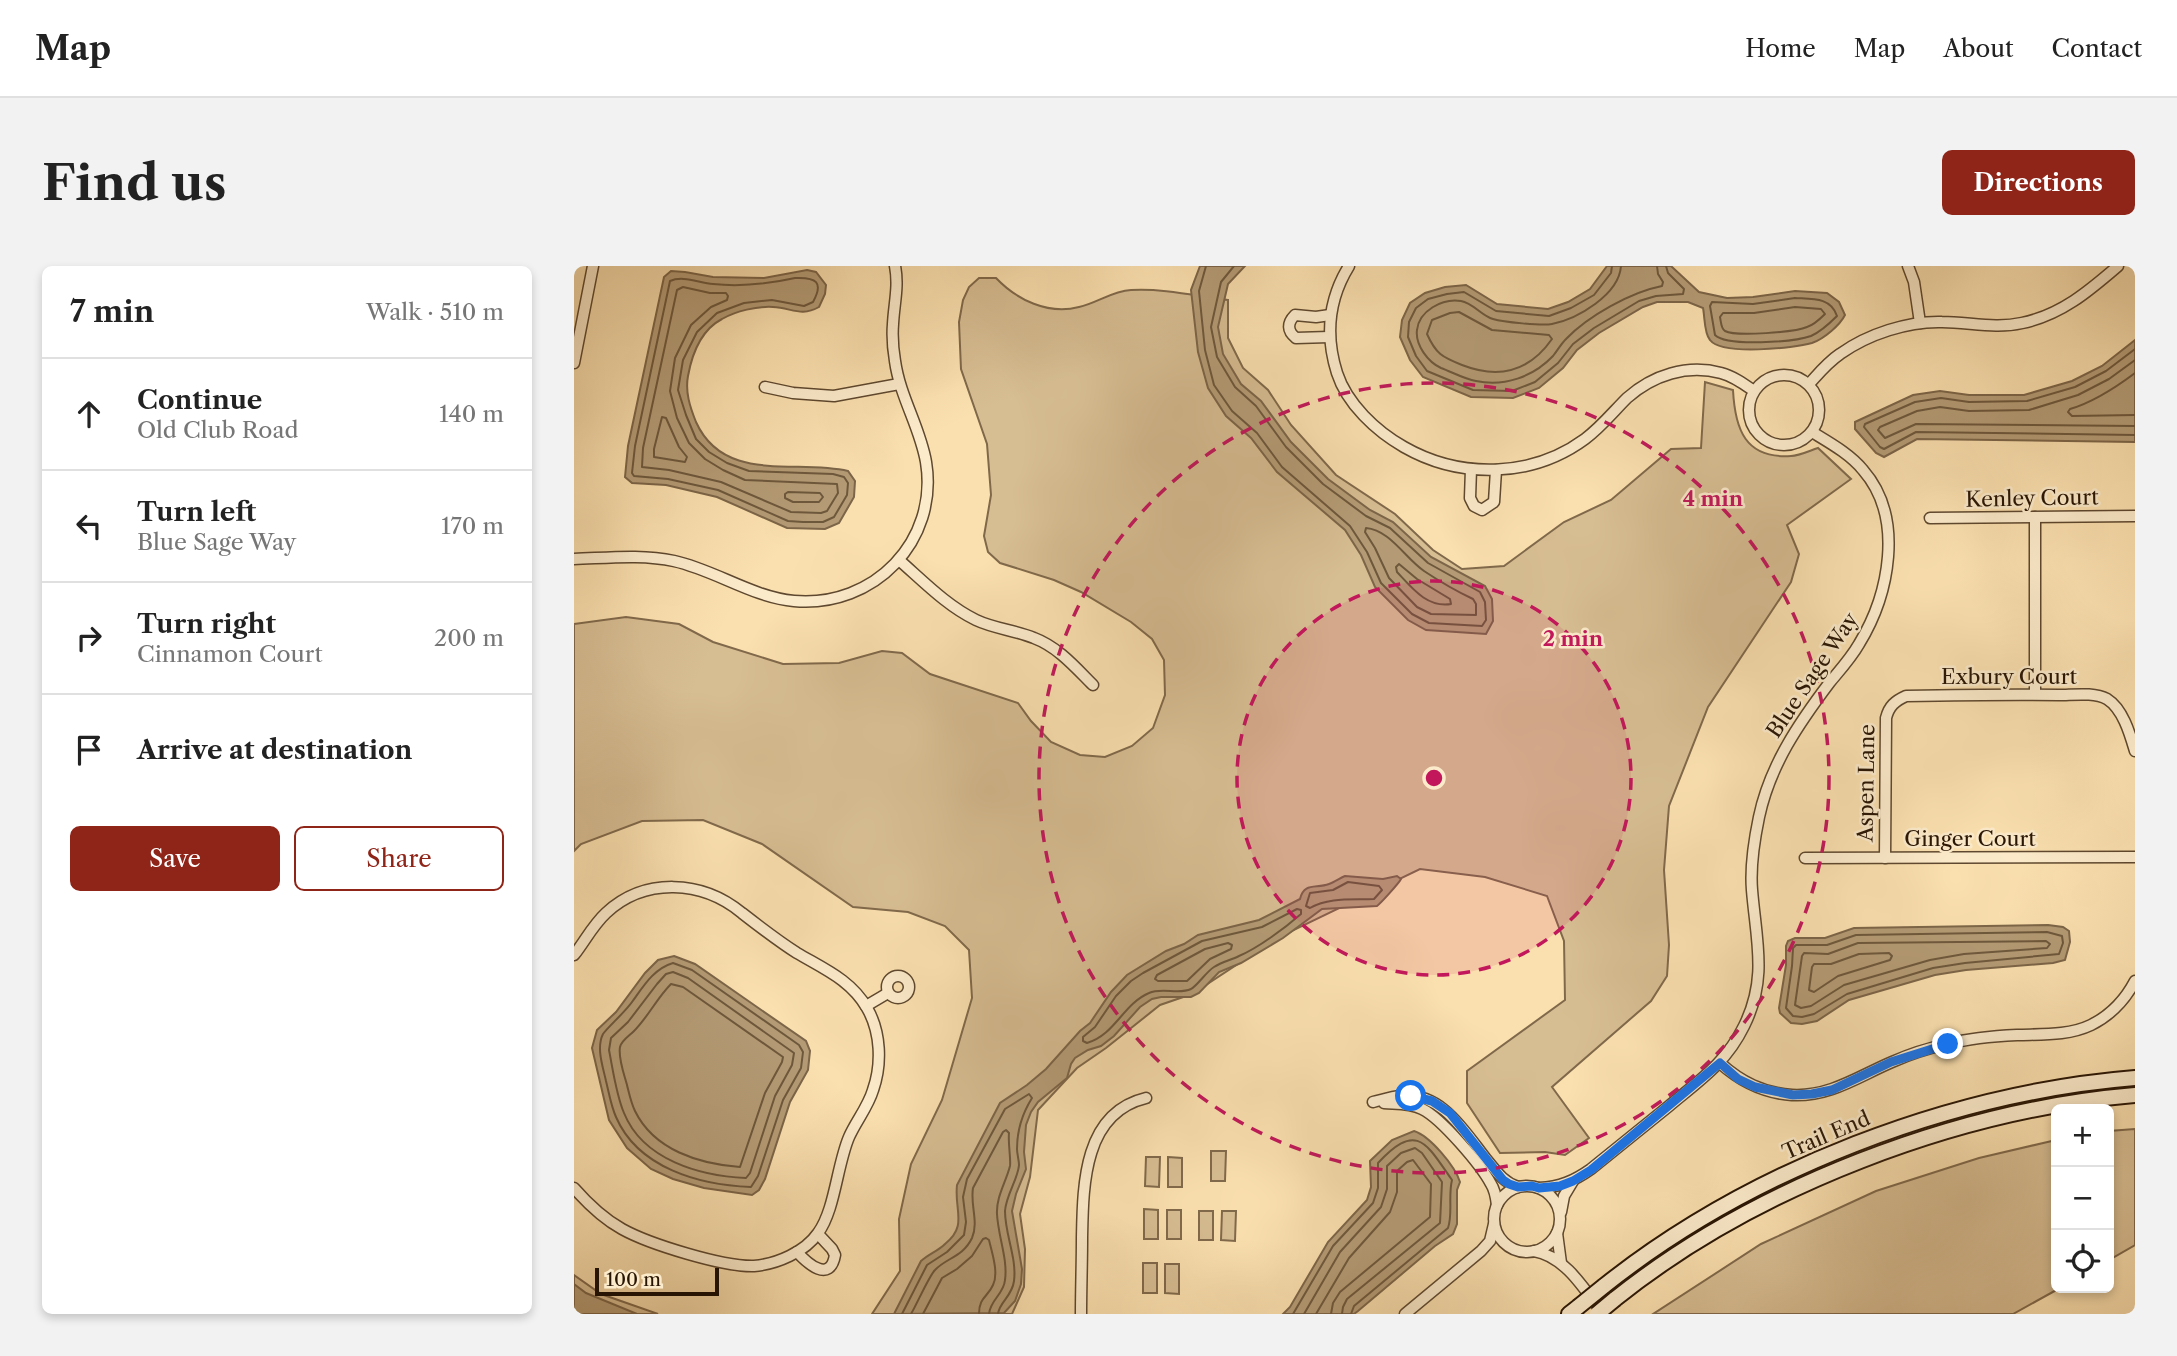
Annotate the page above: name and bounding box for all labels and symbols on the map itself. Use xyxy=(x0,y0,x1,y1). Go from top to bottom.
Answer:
street label: Kenley Court xyxy=(1965,484,2099,512)
text: 4 min xyxy=(1683,486,1744,511)
street label: Blue Sage Way xyxy=(1761,607,1863,742)
text: 2 min xyxy=(1543,626,1604,651)
street label: Exbury Court xyxy=(1941,664,2078,689)
street label: Aspen Lane xyxy=(1852,724,1880,843)
centre of rings xyxy=(1422,766,1446,790)
street label: Ginger Court xyxy=(1904,826,2036,851)
route end xyxy=(1932,1028,1963,1059)
route start xyxy=(1395,1080,1426,1111)
street label: Trail End xyxy=(1778,1105,1874,1165)
scale bar xyxy=(595,1265,719,1297)

